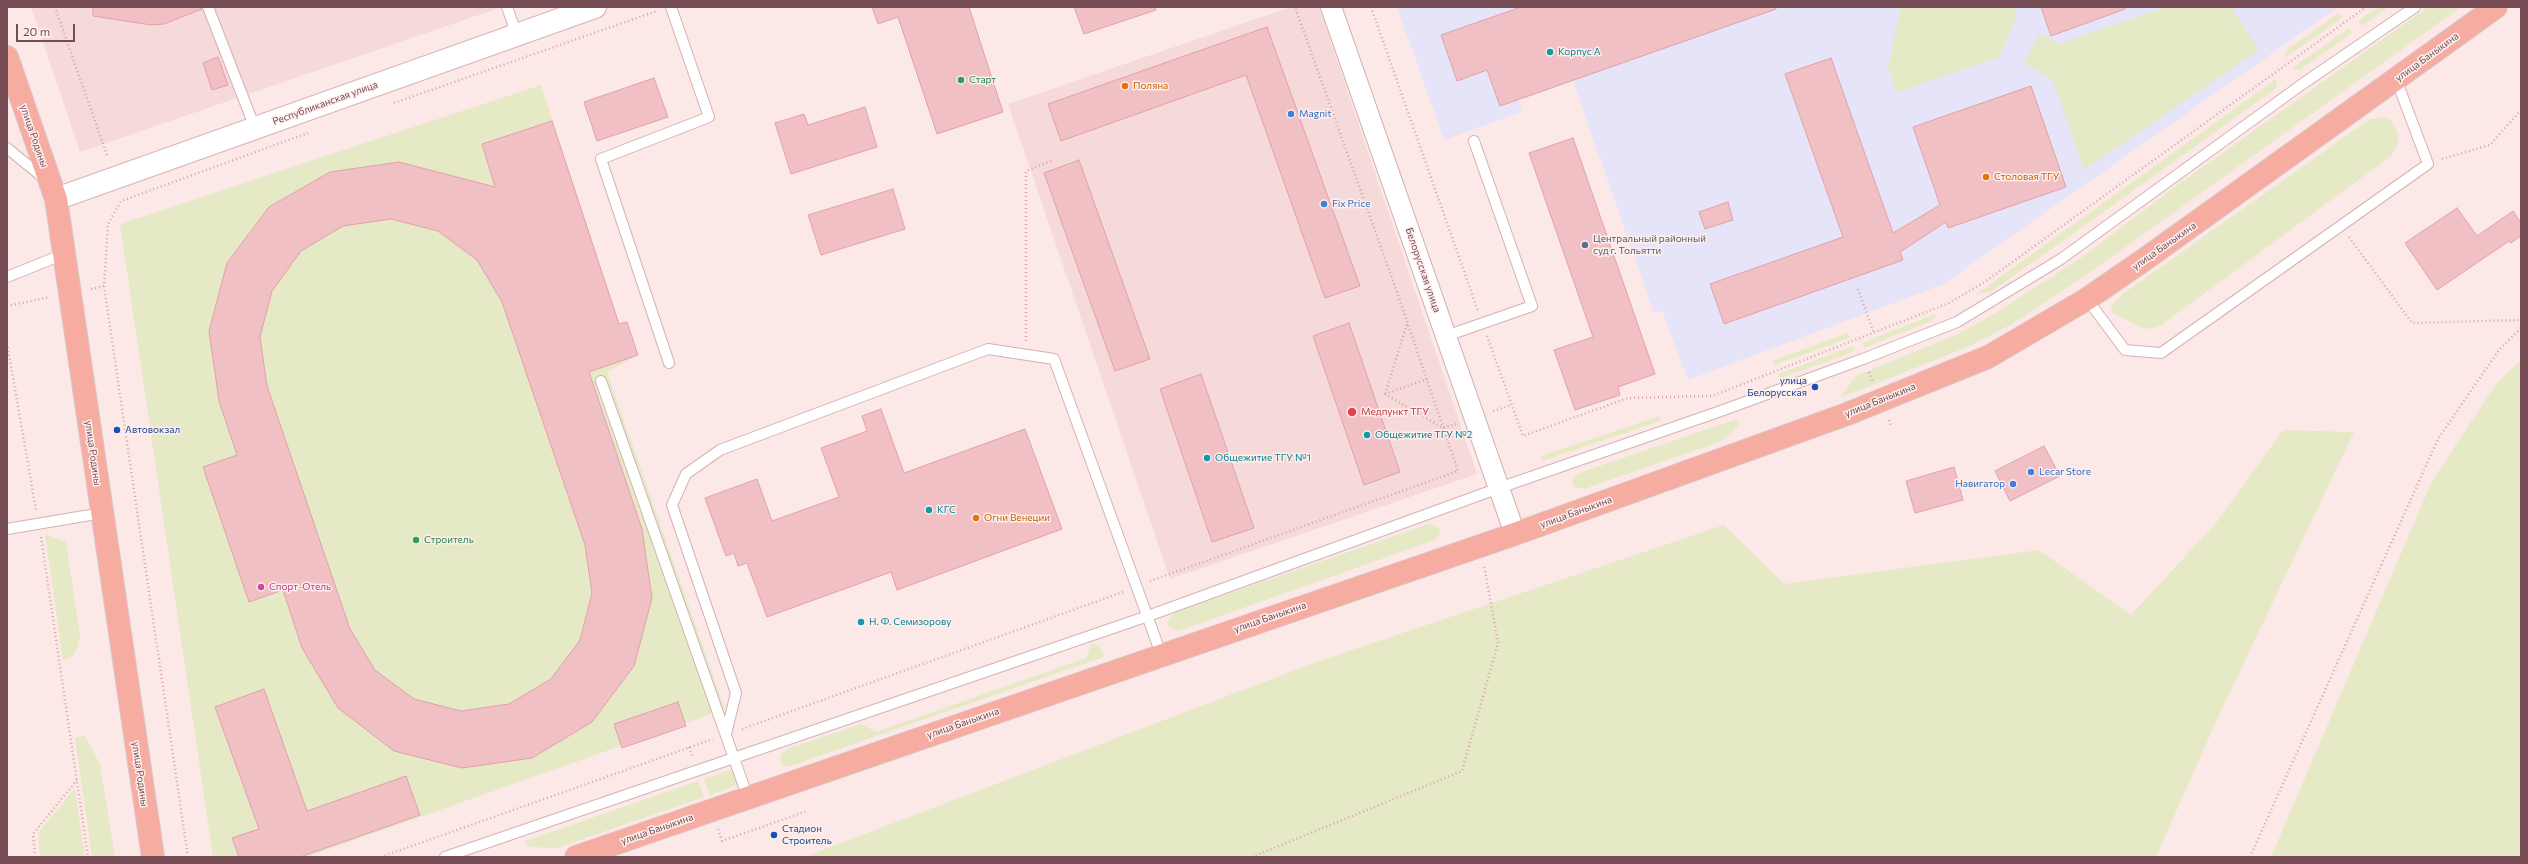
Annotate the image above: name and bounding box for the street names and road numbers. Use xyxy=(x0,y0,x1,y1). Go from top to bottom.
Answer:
street label: улица Баныкина xyxy=(2393,30,2461,84)
street label: Республиканская улица xyxy=(271,78,379,128)
street label: улица Родины xyxy=(18,103,50,169)
street label: улица Баныкина xyxy=(2130,219,2198,273)
street label: Белорусская улица xyxy=(1403,226,1443,314)
street label: улица Баныкина xyxy=(1843,380,1917,420)
street label: улица Родины xyxy=(82,420,104,486)
street label: улица Баныкина xyxy=(1538,493,1614,531)
street label: улица Баныкина xyxy=(1232,599,1308,635)
street label: улица Баныкина xyxy=(925,705,1001,741)
street label: улица Родины xyxy=(129,741,151,807)
street label: улица Баныкина xyxy=(619,811,695,847)

